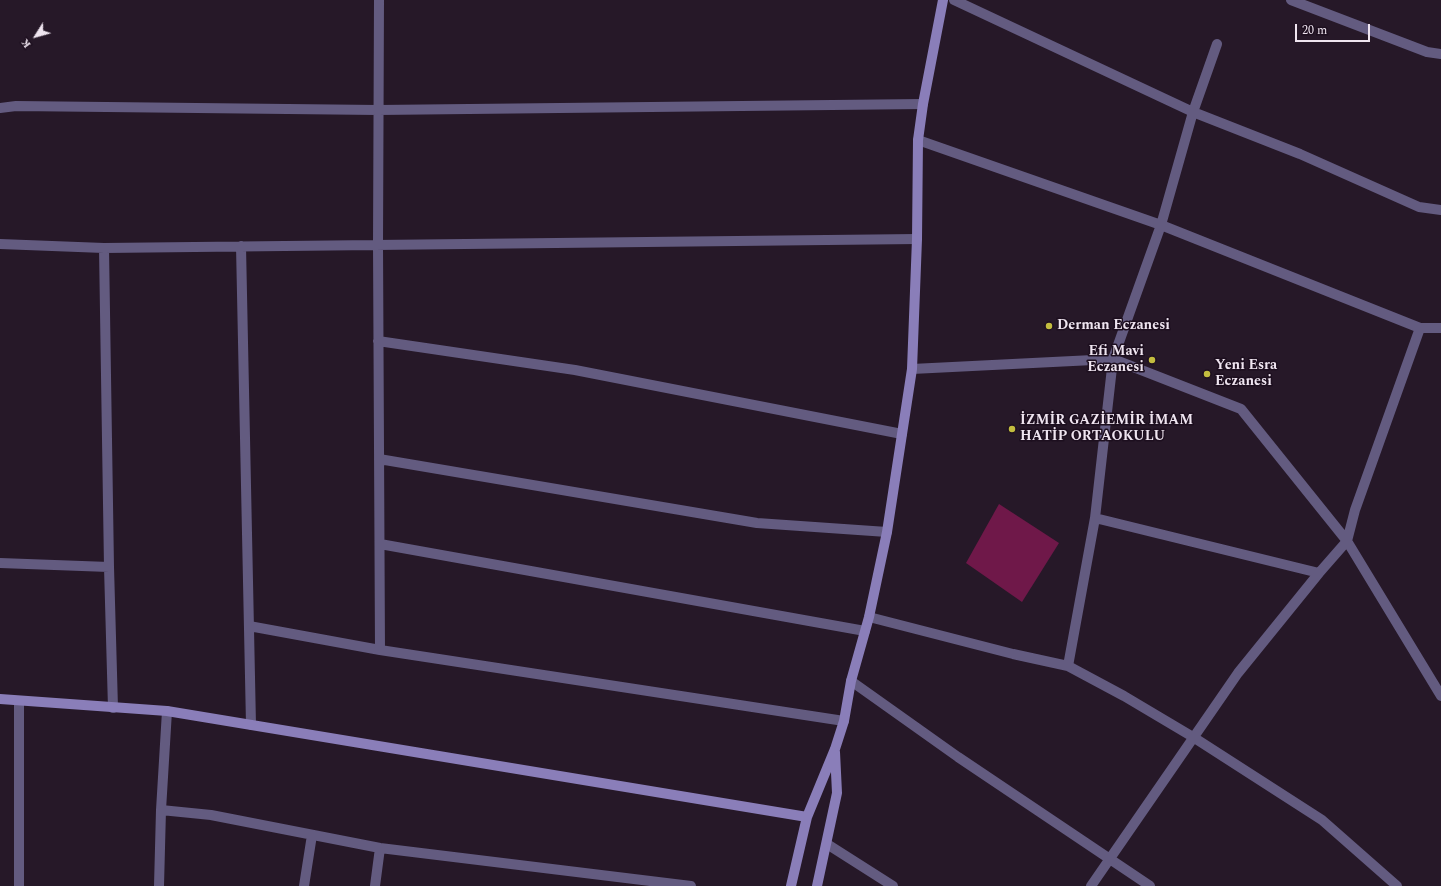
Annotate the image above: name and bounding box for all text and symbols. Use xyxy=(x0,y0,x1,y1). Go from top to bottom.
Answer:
north arrow xyxy=(16,16,56,56)
scale bar xyxy=(1297,16,1372,42)
text: 20 m xyxy=(1302,21,1327,40)
text: K xyxy=(17,35,35,52)
place label: Derman Eczanesi xyxy=(1057,318,1170,334)
marker: Derman Eczanesi xyxy=(1044,321,1054,331)
place label: Efi Mavi Eczanesi xyxy=(1087,344,1144,376)
marker: Efi Mavi Eczanesi xyxy=(1147,355,1157,365)
place label: Yeni Esra Eczanesi xyxy=(1215,358,1277,390)
marker: Yeni Esra Eczanesi xyxy=(1202,369,1212,379)
place label: İZMİR GAZİEMİR İMAM HATİP ORTAOKULU xyxy=(1020,413,1193,446)
marker: İZMİR GAZİEMİR İMAM HATİP ORTAOKULU xyxy=(1007,424,1017,434)

